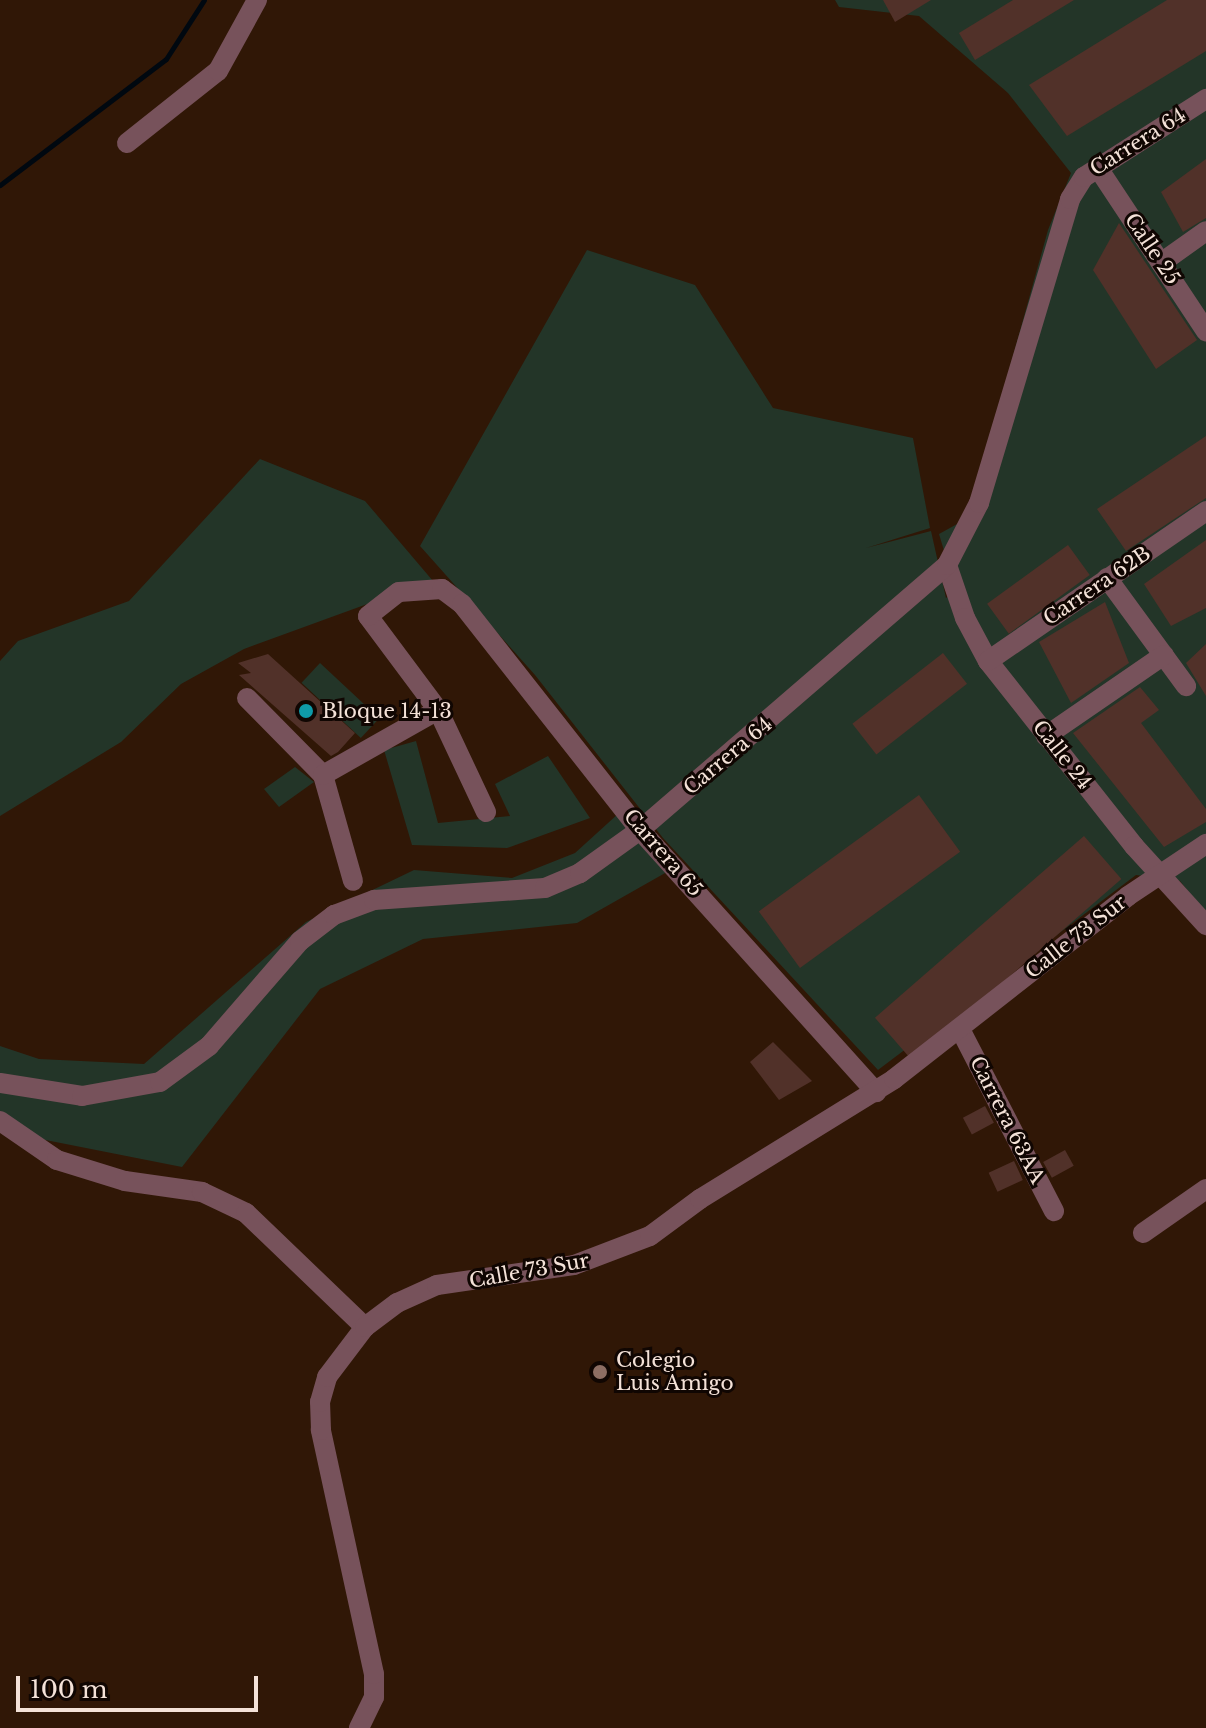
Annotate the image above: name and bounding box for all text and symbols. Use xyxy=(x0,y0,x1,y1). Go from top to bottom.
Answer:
street label: Carrera 64 xyxy=(1086,103,1190,181)
street label: Calle 25 xyxy=(1119,209,1185,289)
street label: Carrera 62B xyxy=(1039,541,1155,631)
place label: Bloque 14-13 xyxy=(322,699,452,723)
marker: Bloque 14-13 xyxy=(297,702,315,720)
street label: Carrera 64 xyxy=(679,712,777,800)
street label: Calle 24 xyxy=(1028,716,1096,794)
street label: Carrera 65 xyxy=(619,804,707,902)
street label: Calle 73 Sur xyxy=(1021,890,1131,984)
street label: Carrera 63AA xyxy=(965,1052,1049,1188)
street label: Calle 73 Sur xyxy=(467,1249,591,1293)
place label: Colegio Luis Amigo xyxy=(616,1348,734,1395)
marker: Colegio Luis Amigo xyxy=(591,1363,609,1381)
scale bar xyxy=(20,1660,262,1710)
text: 100 m xyxy=(30,1675,108,1704)

